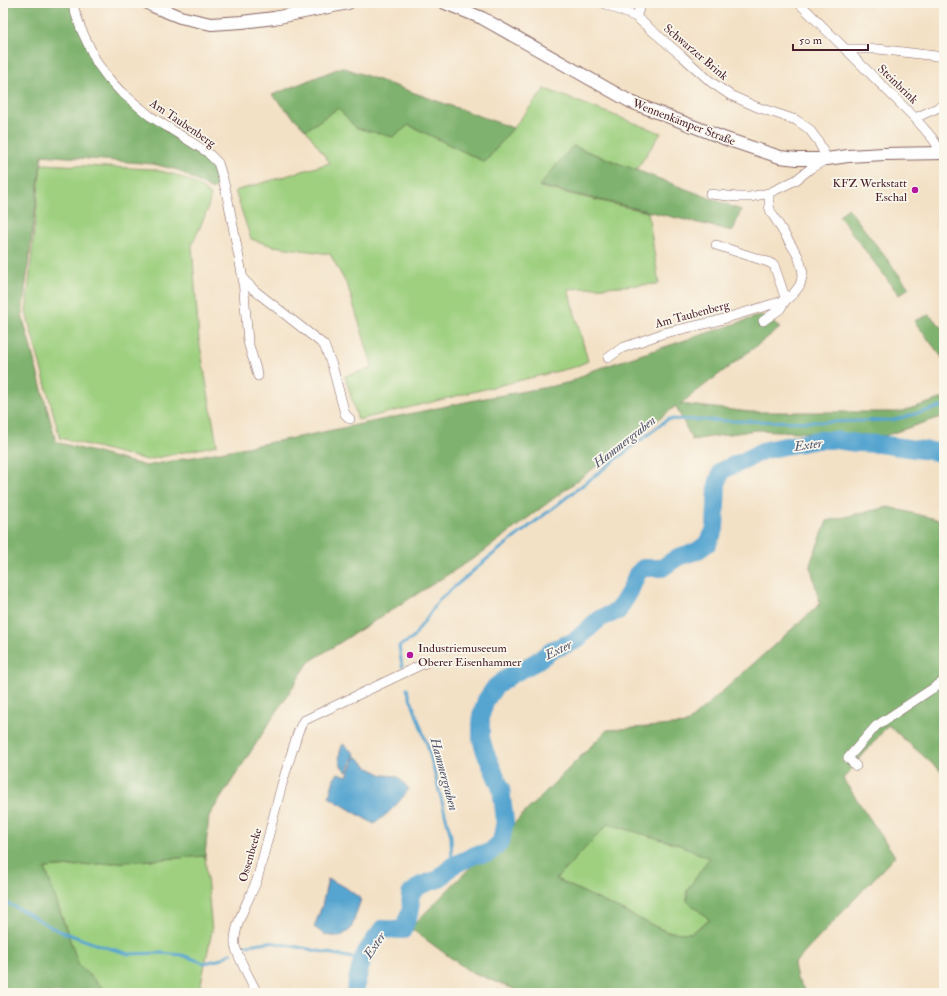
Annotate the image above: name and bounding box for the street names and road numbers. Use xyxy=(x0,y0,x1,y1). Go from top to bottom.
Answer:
street label: Schwarzer Brink xyxy=(660,21,731,84)
street label: Steinbrink xyxy=(874,61,921,107)
street label: Am Taubenberg xyxy=(146,95,219,152)
street label: Wennenkämper Straße xyxy=(629,96,737,149)
street label: Am Taubenberg xyxy=(652,297,732,332)
street label: Ossenbeeke xyxy=(236,826,265,884)

